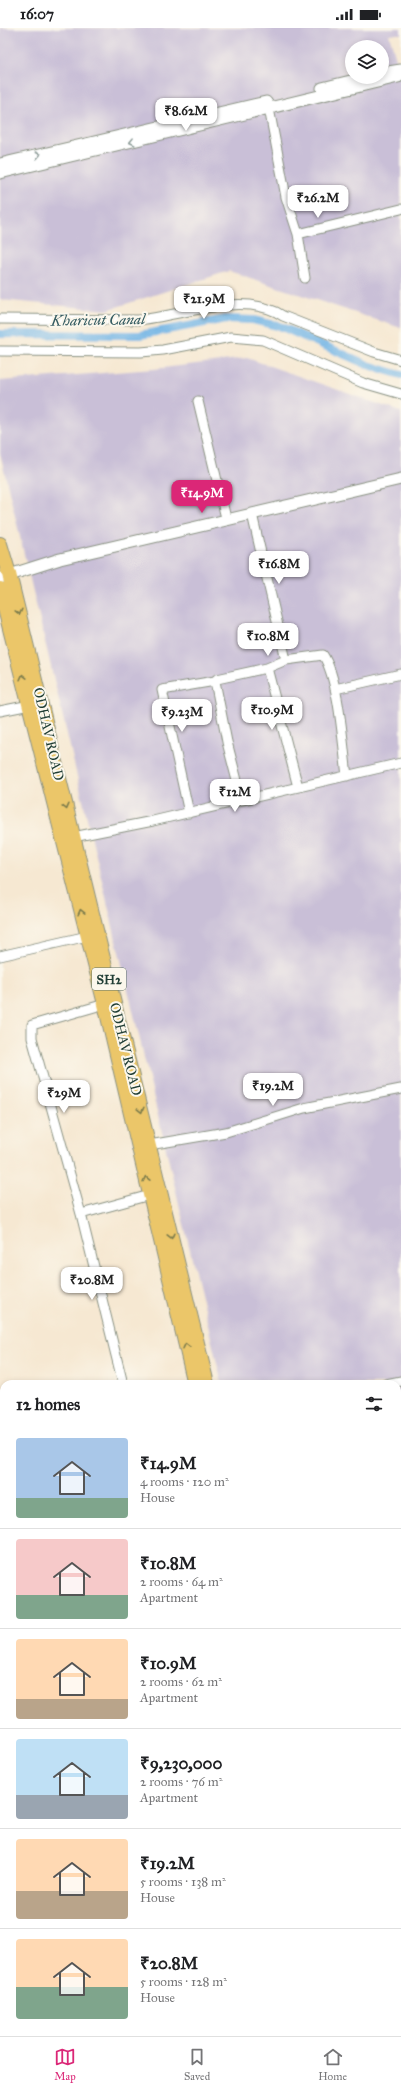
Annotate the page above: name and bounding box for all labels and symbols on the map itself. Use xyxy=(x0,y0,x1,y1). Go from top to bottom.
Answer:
pin: ₹8.62M xyxy=(153,98,219,132)
one-way arrow xyxy=(129,137,136,145)
one-way arrow xyxy=(35,151,41,159)
pin: ₹26.2M xyxy=(285,185,351,219)
pin: ₹21.9M xyxy=(171,286,237,320)
water label: Kharicut Canal xyxy=(50,310,147,330)
pin: ₹14.9M xyxy=(169,480,235,514)
pin: ₹16.8M xyxy=(246,551,312,585)
one-way arrow xyxy=(14,609,22,616)
pin: ₹10.8M xyxy=(235,623,301,657)
one-way arrow xyxy=(19,674,27,681)
street label: ODHAV ROAD xyxy=(30,686,67,782)
pin: ₹10.9M xyxy=(239,697,305,731)
pin: ₹9.23M xyxy=(149,699,215,733)
pin: ₹12M xyxy=(211,779,259,813)
one-way arrow xyxy=(61,803,70,810)
one-way arrow xyxy=(77,909,86,916)
road number: SH2 xyxy=(92,968,126,990)
street label: ODHAV ROAD xyxy=(106,1001,145,1097)
pin: ₹19.2M xyxy=(240,1073,306,1107)
pin: ₹29M xyxy=(40,1080,88,1114)
one-way arrow xyxy=(136,1106,144,1113)
one-way arrow xyxy=(143,1176,151,1182)
one-way arrow xyxy=(167,1233,175,1239)
pin: ₹20.8M xyxy=(59,1267,125,1301)
one-way arrow xyxy=(183,1343,191,1349)

